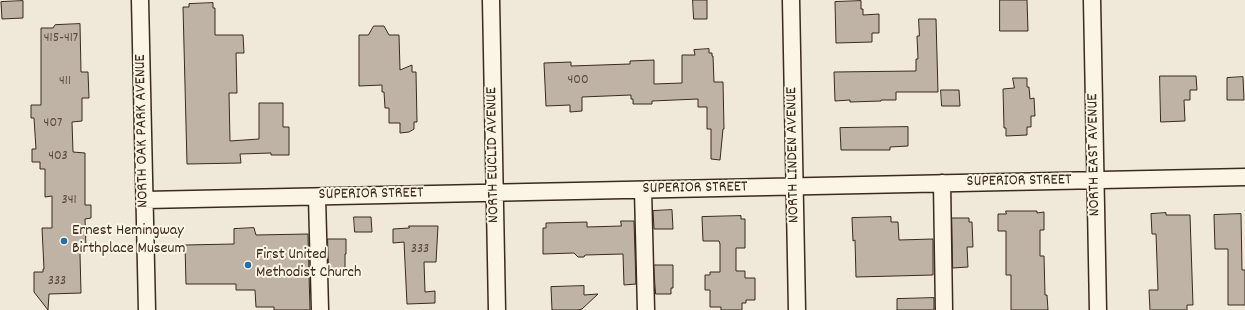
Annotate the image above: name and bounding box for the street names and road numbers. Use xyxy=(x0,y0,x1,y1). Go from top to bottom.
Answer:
street label: NORTH OAK PARK AVENUE xyxy=(132,54,154,208)
street label: NORTH EUCLID AVENUE xyxy=(483,87,505,223)
street label: NORTH LINDEN AVENUE xyxy=(783,87,805,223)
street label: NORTH EAST AVENUE xyxy=(1084,93,1106,217)
street label: SUPERIOR STREET xyxy=(966,171,1072,193)
street label: SUPERIOR STREET xyxy=(642,178,748,200)
street label: SUPERIOR STREET xyxy=(318,184,424,206)

